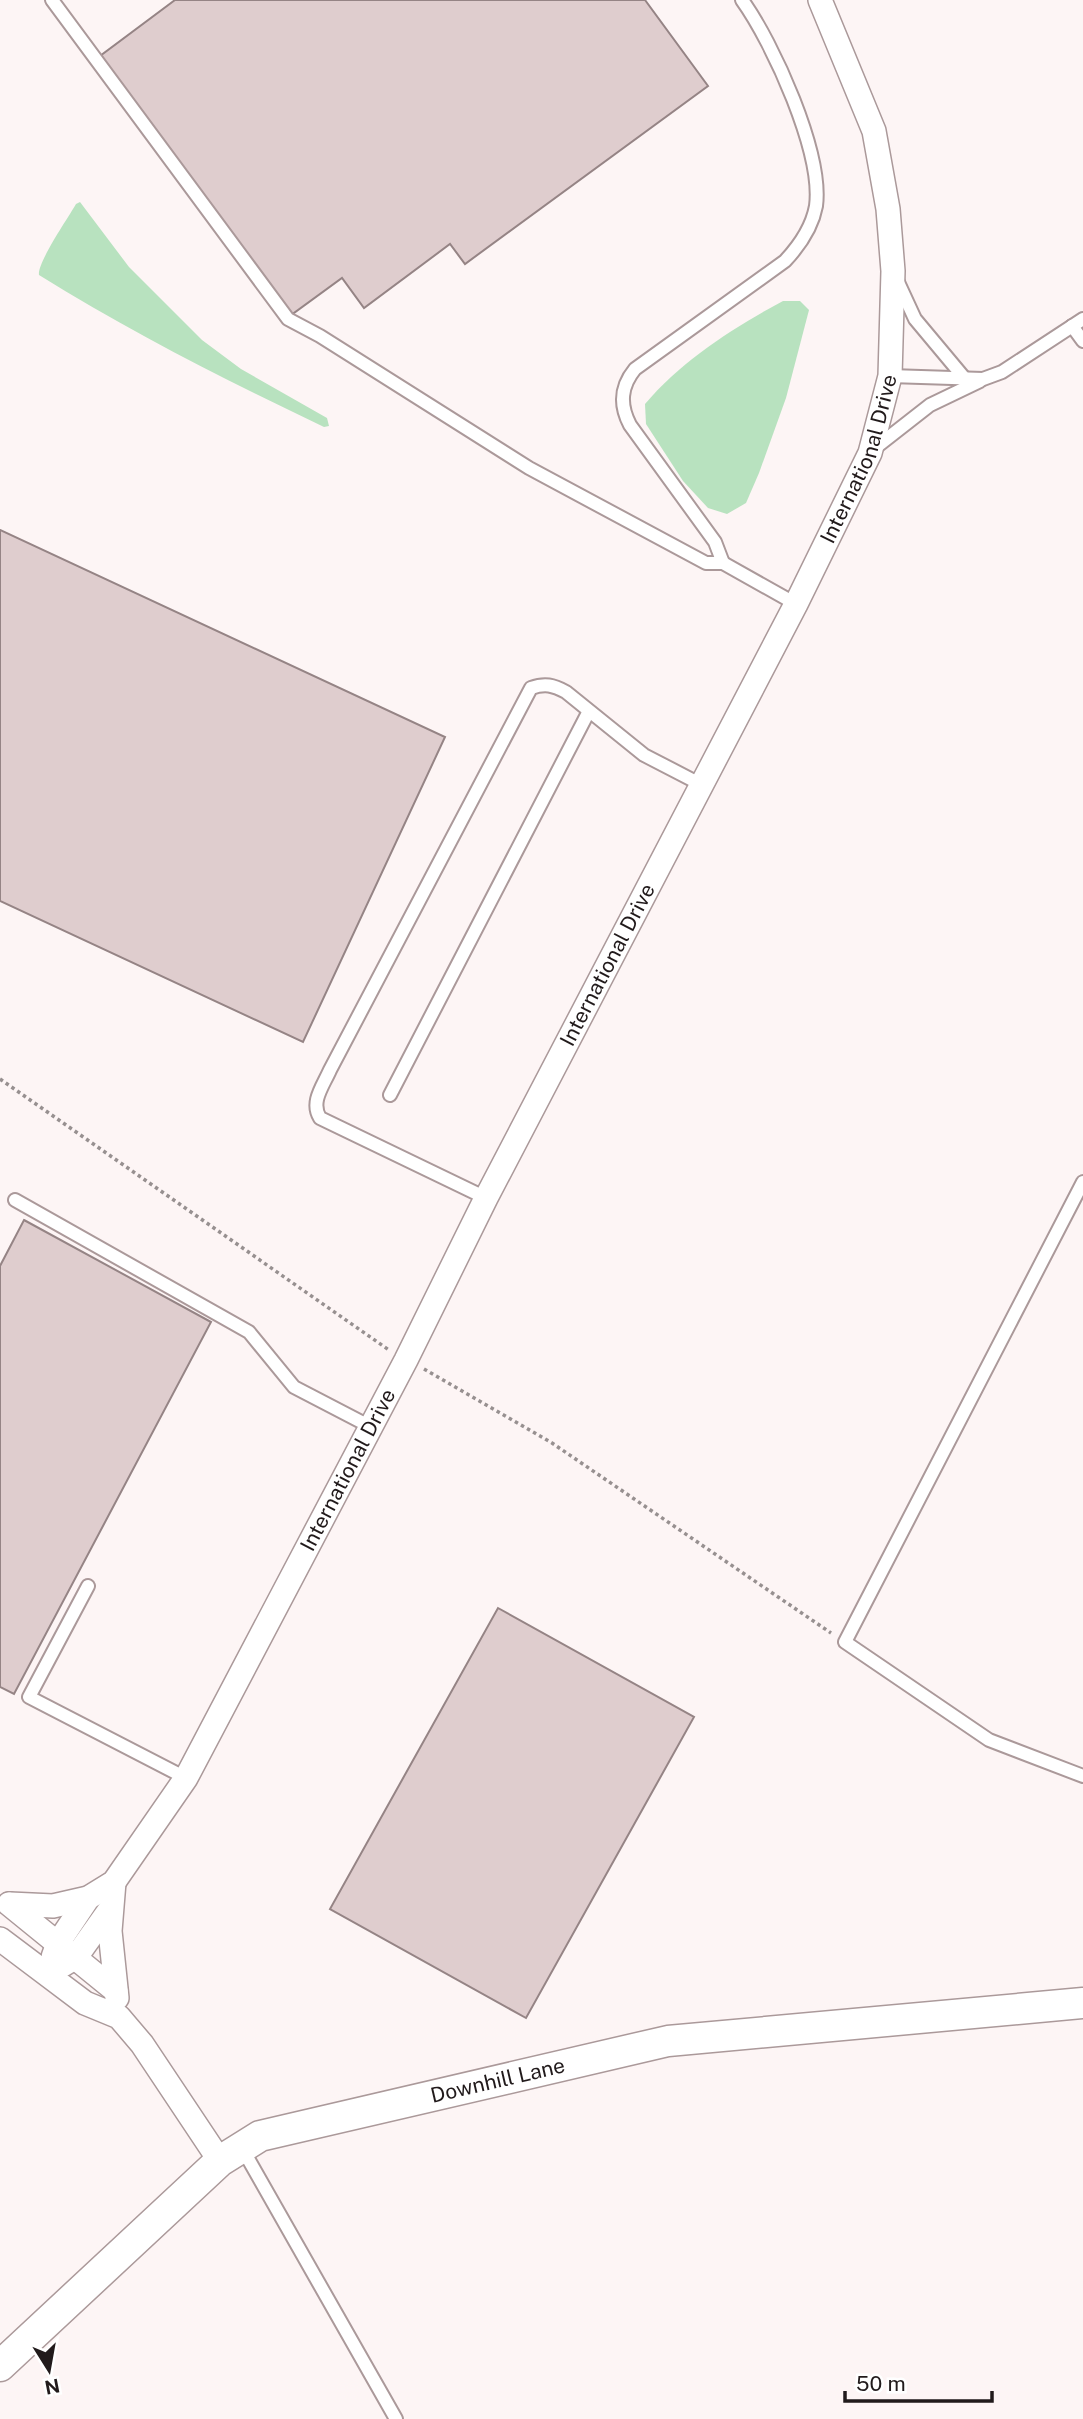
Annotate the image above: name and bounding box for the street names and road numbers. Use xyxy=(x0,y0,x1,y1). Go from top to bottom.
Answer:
street label: International Drive xyxy=(815,372,902,547)
street label: International Drive xyxy=(555,879,660,1050)
street label: International Drive xyxy=(295,1384,401,1555)
street label: Downhill Lane xyxy=(428,2052,567,2108)

